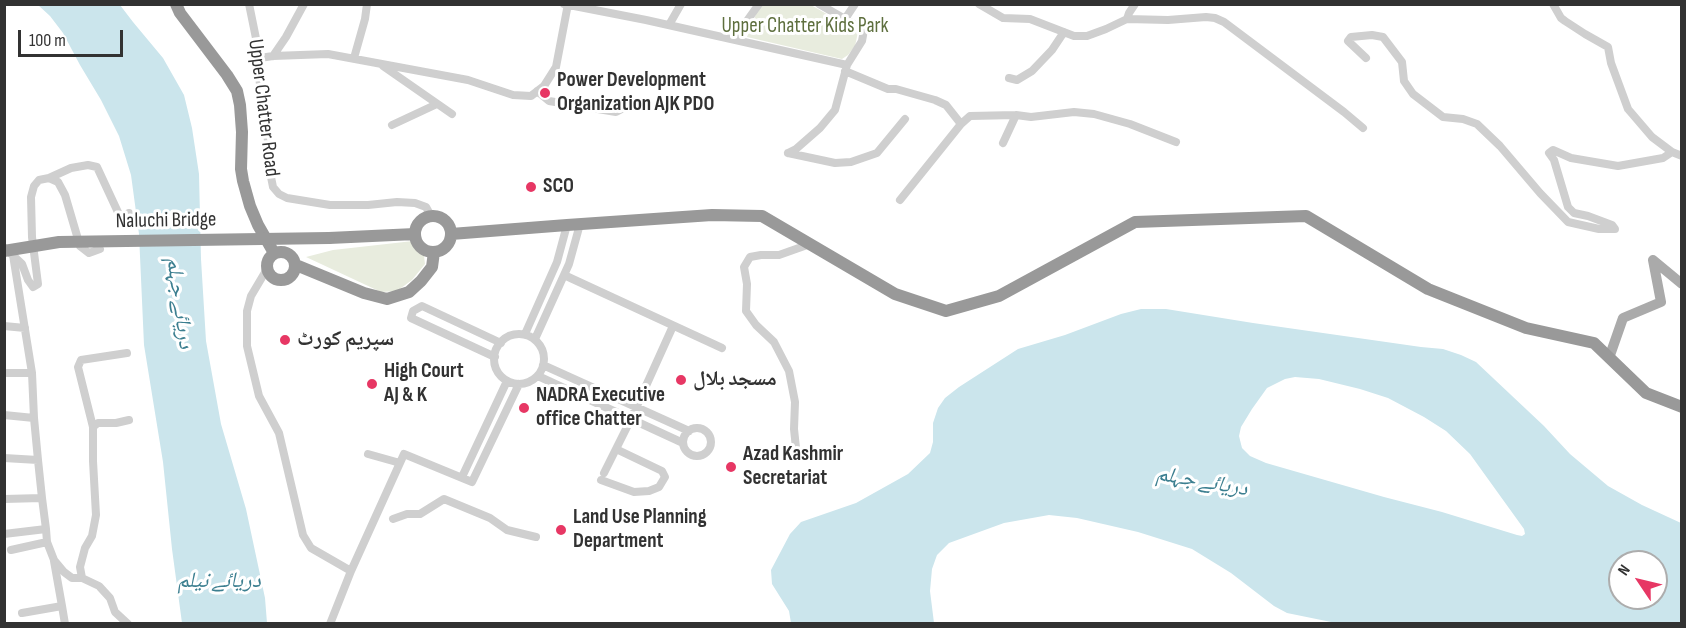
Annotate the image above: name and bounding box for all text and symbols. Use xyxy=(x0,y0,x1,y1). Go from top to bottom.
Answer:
park label: Upper Chatter Kids Park xyxy=(721,14,889,40)
scale bar xyxy=(21,18,126,56)
text: 100 m xyxy=(29,30,66,51)
street label: Upper Chatter Road xyxy=(242,38,284,178)
place label: Power Development Organization AJK PDO xyxy=(557,68,714,118)
marker: Power Development Organization AJK PDO xyxy=(538,86,552,100)
place label: SCO xyxy=(543,174,574,200)
marker: SCO xyxy=(524,180,538,194)
street label: Naluchi Bridge xyxy=(115,208,217,234)
water label: دریائے جہلم xyxy=(160,255,198,351)
place label: سپریم کورٹ xyxy=(297,327,394,353)
marker: سپریم کورٹ xyxy=(278,333,292,347)
place label: High Court AJ & K xyxy=(384,359,464,409)
place label: مسجد بلال xyxy=(693,367,777,393)
marker: مسجد بلال xyxy=(674,373,688,387)
marker: High Court AJ & K xyxy=(365,377,379,391)
place label: NADRA Executive office Chatter xyxy=(536,383,665,433)
marker: NADRA Executive office Chatter xyxy=(517,401,531,415)
place label: Azad Kashmir Secretariat xyxy=(743,442,843,492)
marker: Azad Kashmir Secretariat xyxy=(724,460,738,474)
water label: دریائے جہلم xyxy=(1154,461,1250,503)
place label: Land Use Planning Department xyxy=(573,505,706,555)
marker: Land Use Planning Department xyxy=(554,523,568,537)
north arrow xyxy=(1608,550,1668,610)
text: N xyxy=(1614,562,1635,579)
water label: دریائے نیلم xyxy=(177,568,261,594)

